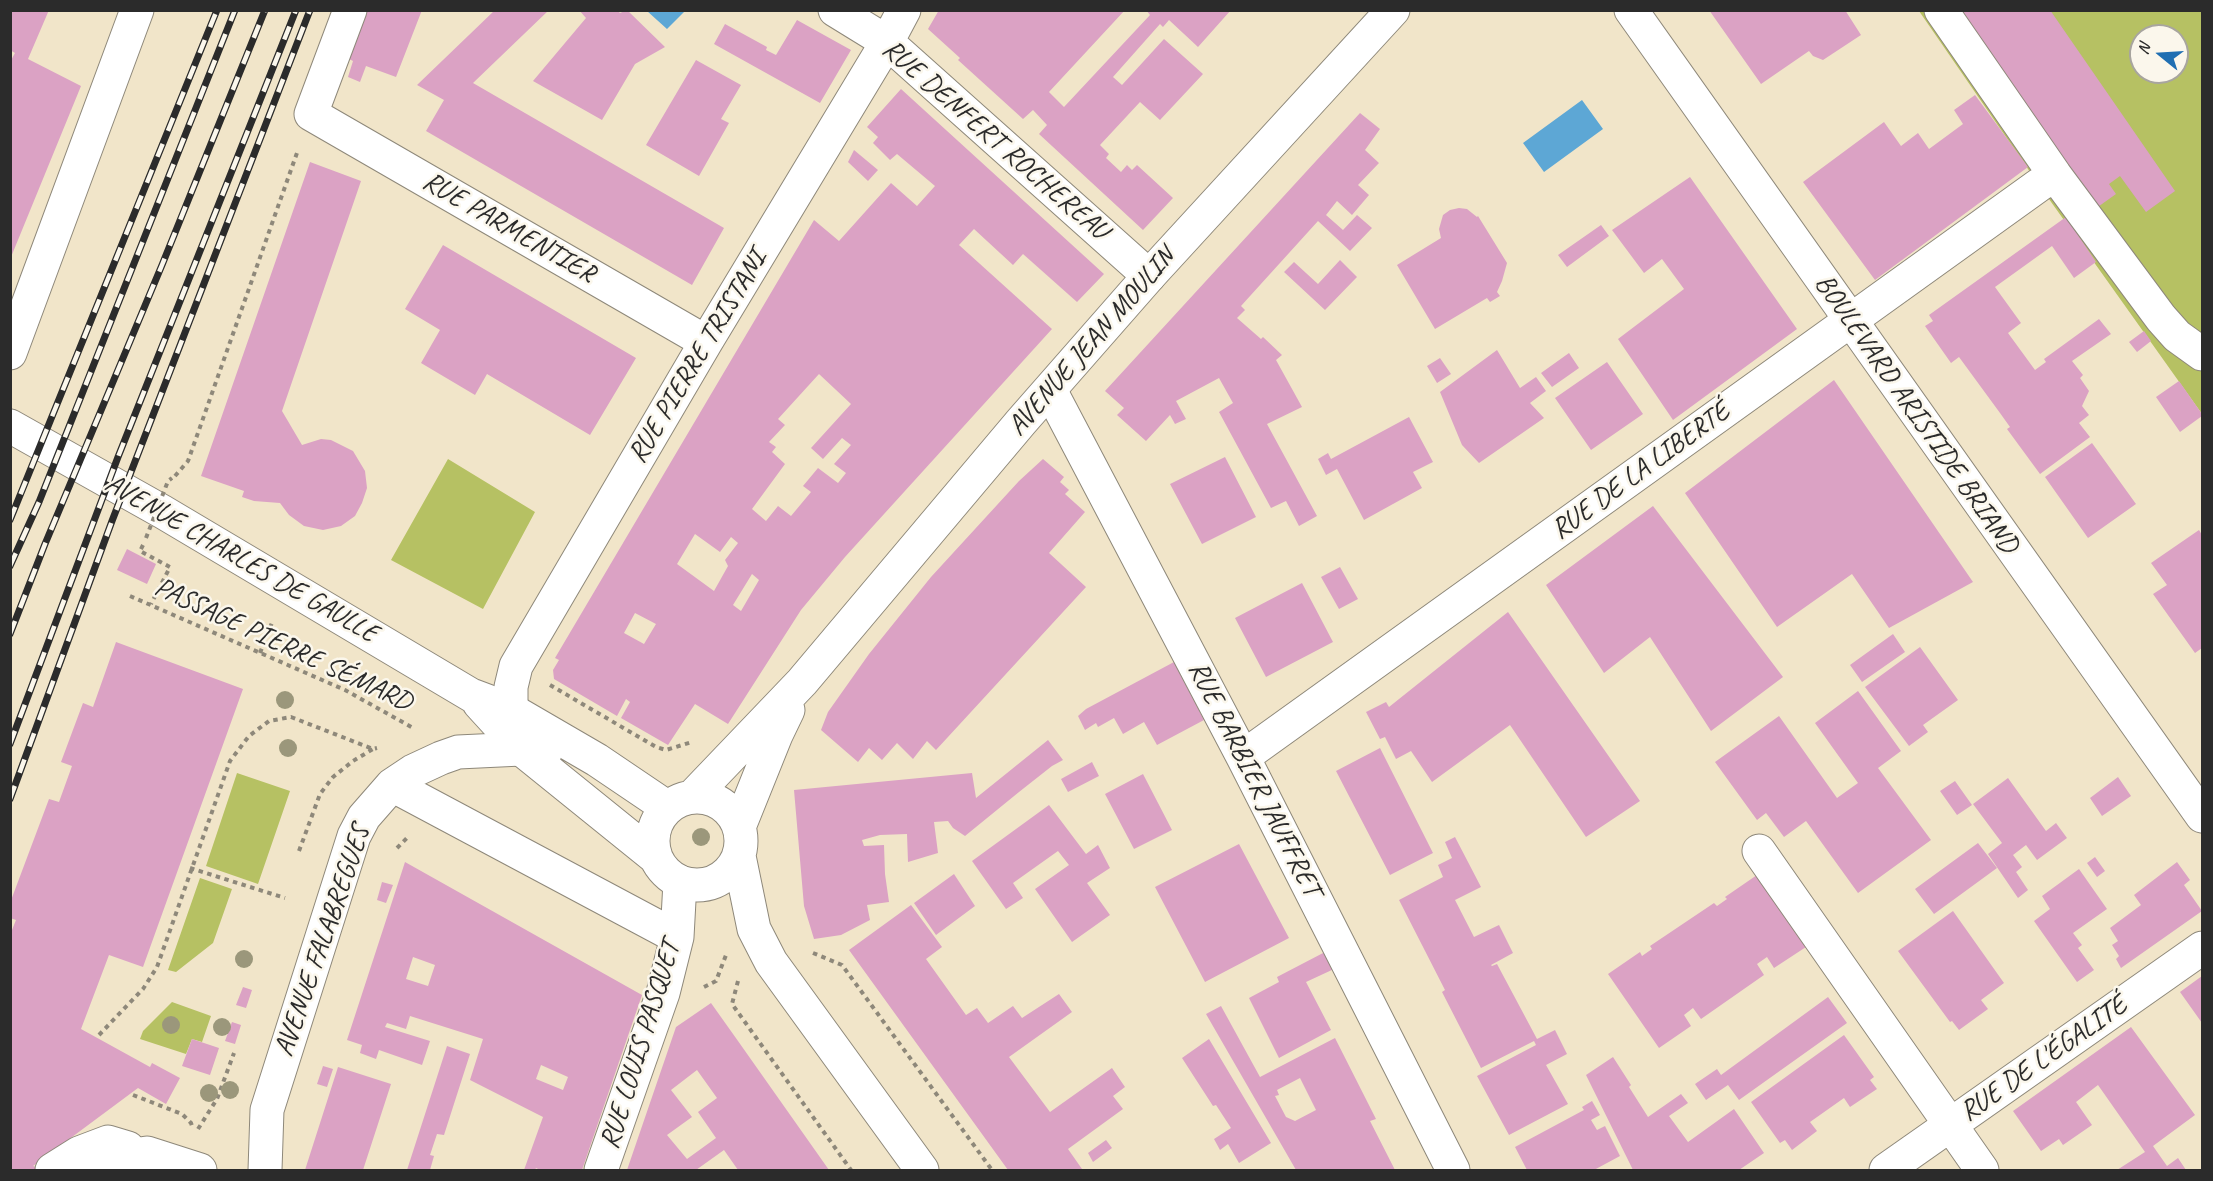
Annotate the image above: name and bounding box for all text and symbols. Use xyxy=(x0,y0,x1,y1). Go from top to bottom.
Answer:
north arrow xyxy=(2129,24,2189,84)
street label: RUE DENFERT ROCHEREAU xyxy=(875,33,1115,247)
text: N xyxy=(2133,41,2155,57)
street label: RUE PARMENTIER xyxy=(417,165,601,291)
street label: AVENUE JEAN MOULIN xyxy=(1001,241,1183,443)
street label: RUE PIERRE TRISTANI xyxy=(621,245,775,469)
street label: BOULEVARD ARISTIDE BRIAND xyxy=(1807,268,2025,560)
street label: RUE DE LA LIBERTÉ xyxy=(1545,395,1737,547)
street label: AVENUE CHARLES DE GAULLE xyxy=(99,467,383,651)
street label: PASSAGE PIERRE SÉMARD xyxy=(149,571,417,719)
street label: RUE BARBIER JAUFFRET xyxy=(1180,656,1328,902)
street label: AVENUE FALABREGUES xyxy=(268,821,378,1061)
street label: RUE LOUIS PASQUET xyxy=(593,937,689,1153)
street label: RUE DE L'ÉGALITÉ xyxy=(1954,989,2134,1129)

